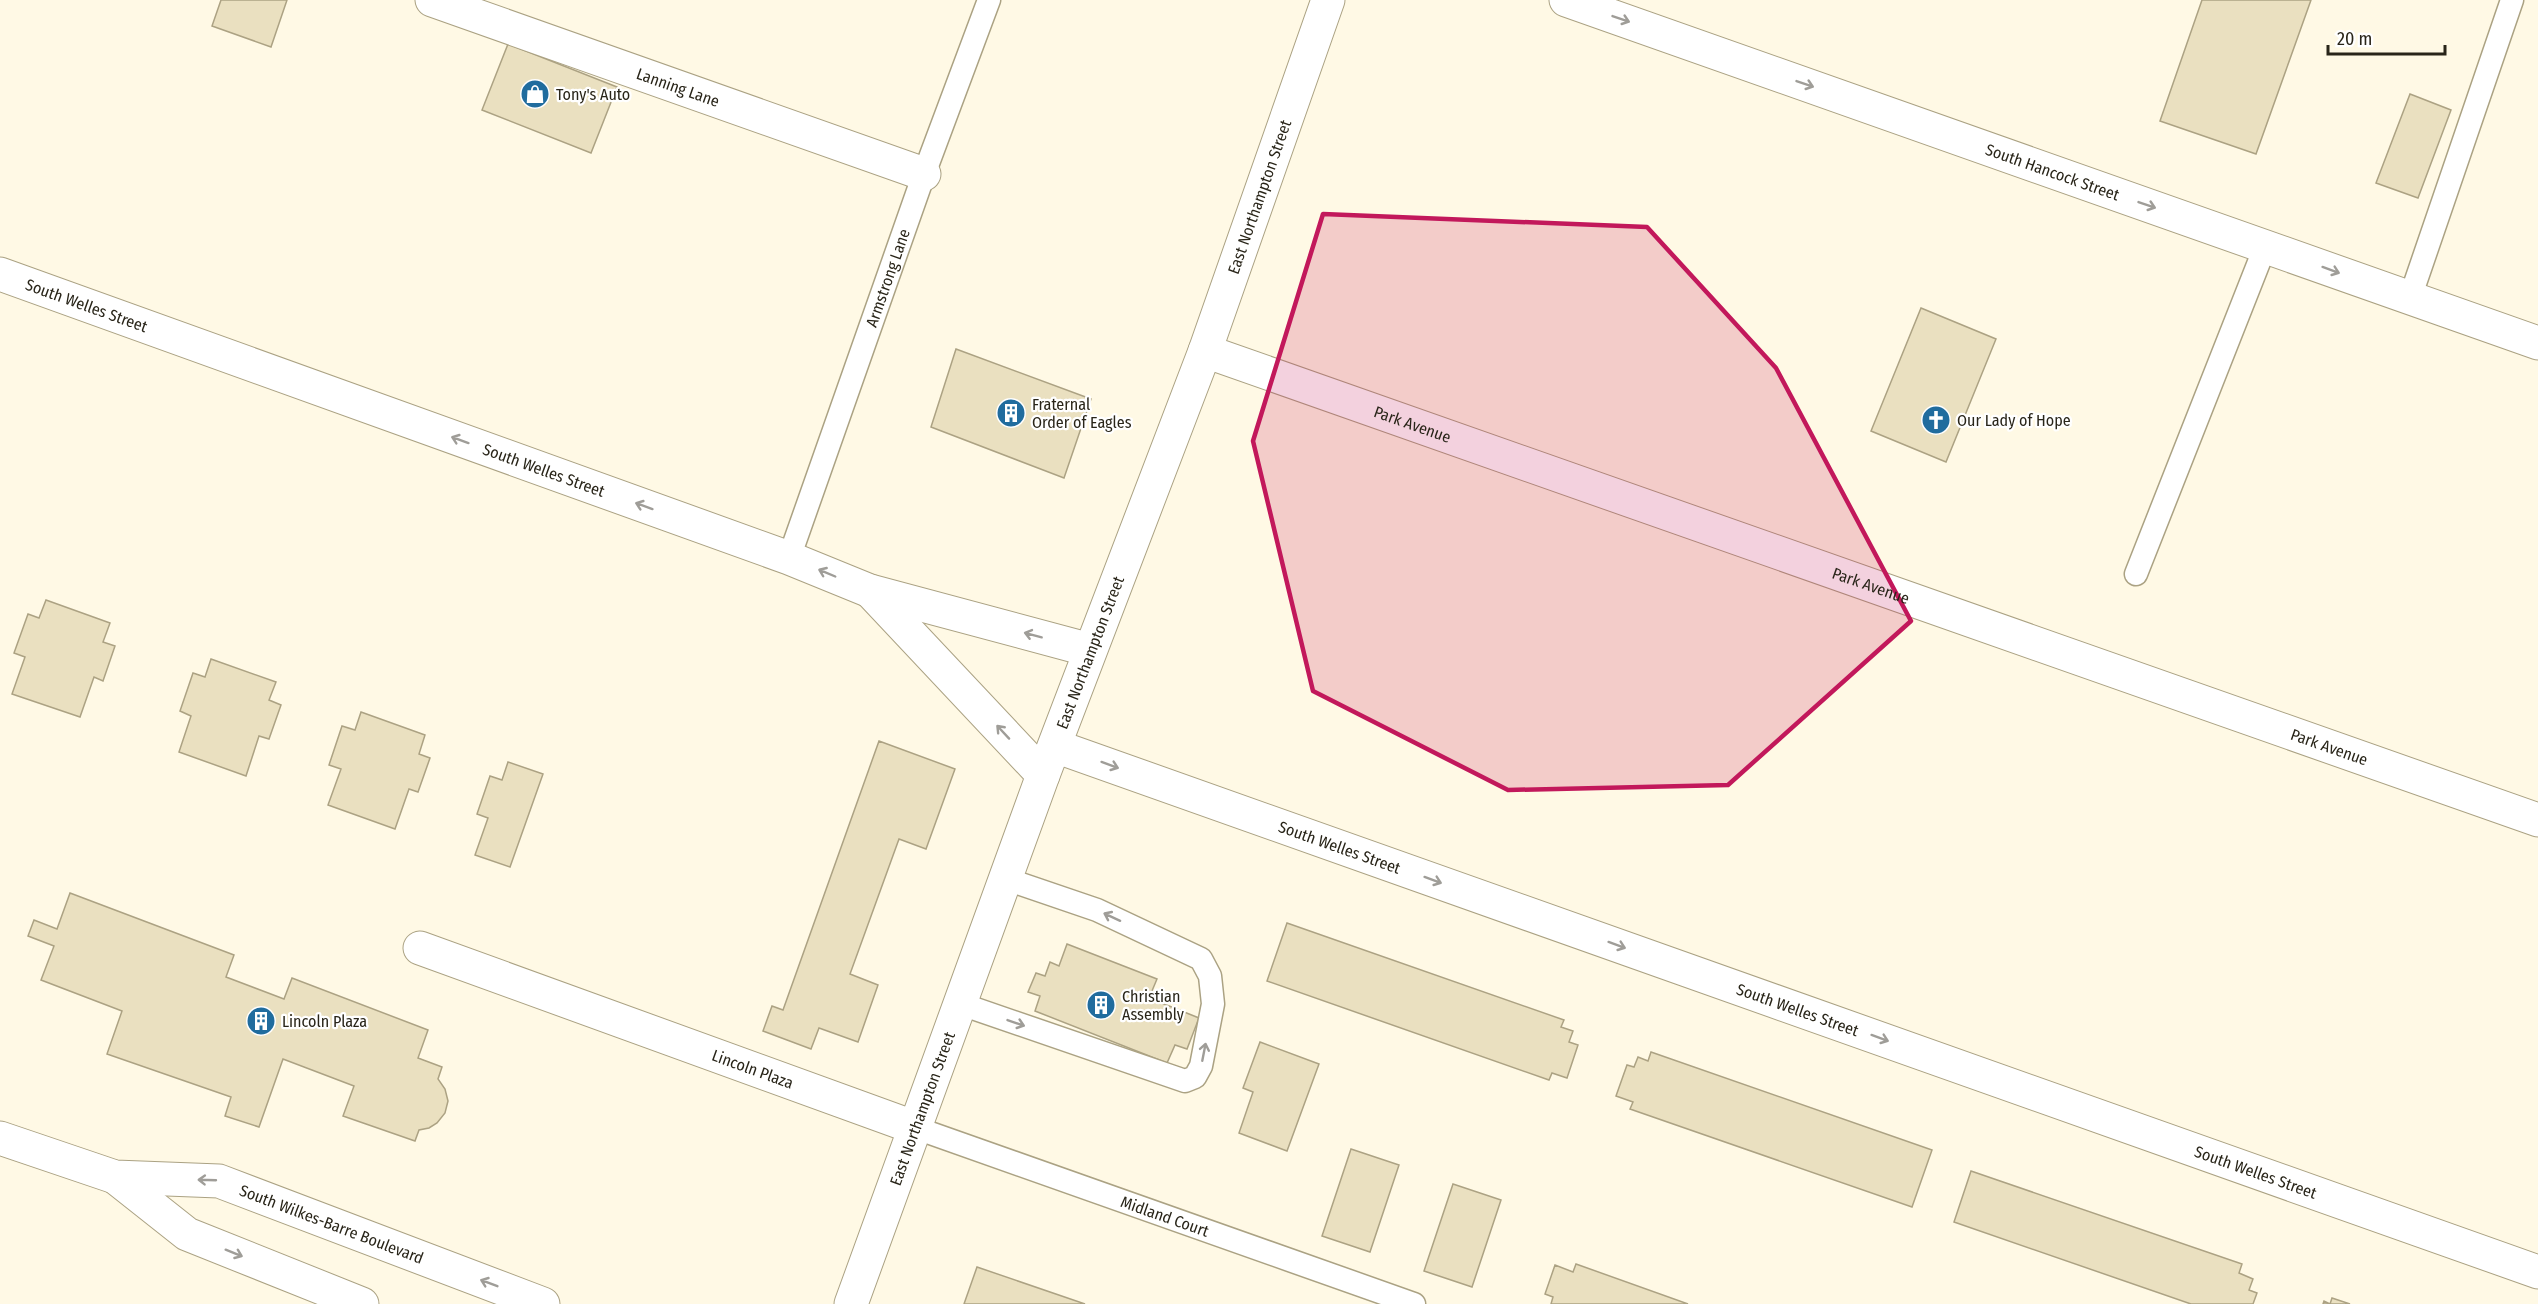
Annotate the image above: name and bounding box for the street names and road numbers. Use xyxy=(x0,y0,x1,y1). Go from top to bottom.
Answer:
street label: Lanning Lane xyxy=(634,64,722,111)
street label: East Northampton Street xyxy=(1224,117,1295,277)
street label: South Hancock Street xyxy=(1983,140,2123,205)
street label: Armstrong Lane xyxy=(862,226,914,330)
street label: South Welles Street xyxy=(23,275,151,337)
street label: Park Avenue xyxy=(1371,402,1453,447)
street label: South Welles Street xyxy=(480,440,608,501)
street label: Park Avenue xyxy=(1830,563,1912,608)
street label: East Northampton Street xyxy=(1053,573,1128,732)
street label: Park Avenue xyxy=(2288,725,2370,769)
street label: South Welles Street xyxy=(1276,817,1404,878)
street label: South Welles Street xyxy=(1734,980,1862,1041)
street label: East Northampton Street xyxy=(886,1029,959,1188)
street label: Lincoln Plaza xyxy=(709,1046,796,1093)
street label: South Welles Street xyxy=(2192,1142,2320,1203)
street label: South Wilkes-Barre Boulevard xyxy=(237,1181,426,1268)
street label: Midland Court xyxy=(1118,1192,1212,1241)

